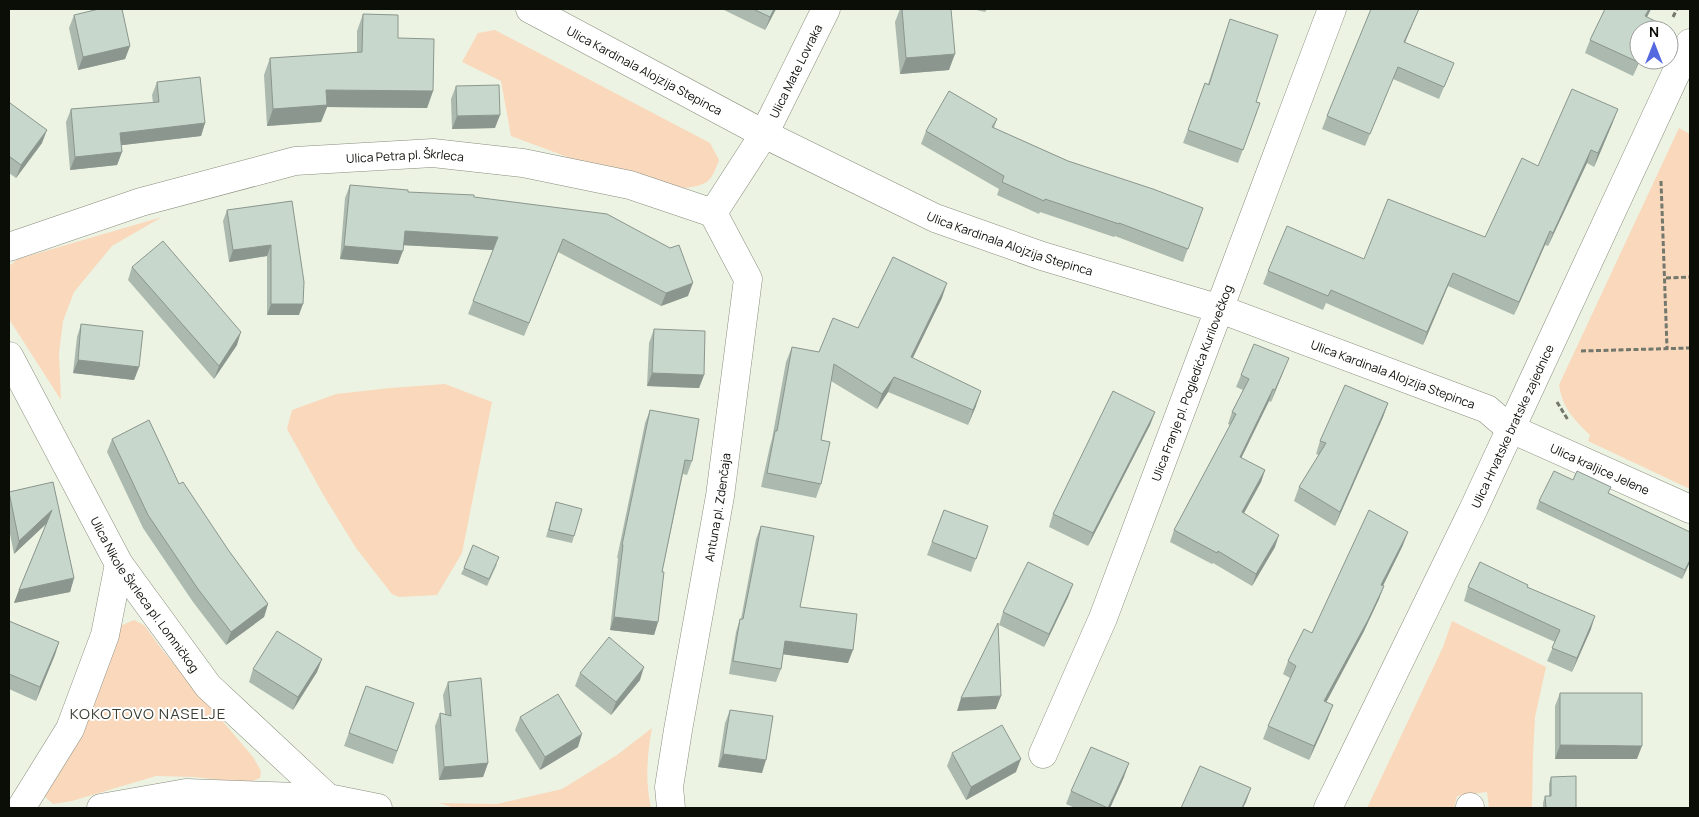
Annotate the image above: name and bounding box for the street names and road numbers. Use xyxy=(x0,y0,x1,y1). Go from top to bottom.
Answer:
street label: Ulica Mate Lovraka xyxy=(765,21,826,121)
street label: Ulica Kardinala Alojzija Stepinca xyxy=(564,22,726,119)
street label: Ulica Petra pl. Škrleca xyxy=(346,144,465,167)
street label: Ulica Kardinala Alojzija Stepinca xyxy=(924,207,1095,279)
street label: Ulica Franje pl. Pogledića Kurilovečkog xyxy=(1147,282,1236,483)
street label: Ulica Kardinala Alojzija Stepinca xyxy=(1309,335,1478,412)
street label: Ulica Hrvatske bratske zajednice xyxy=(1467,341,1557,511)
street label: Ulica kraljice Jelene xyxy=(1548,439,1652,498)
street label: Antuna pl. Zdenčaja xyxy=(700,452,734,563)
street label: Ulica Nikole Škrleca pl. Lomničkog xyxy=(87,514,204,676)

